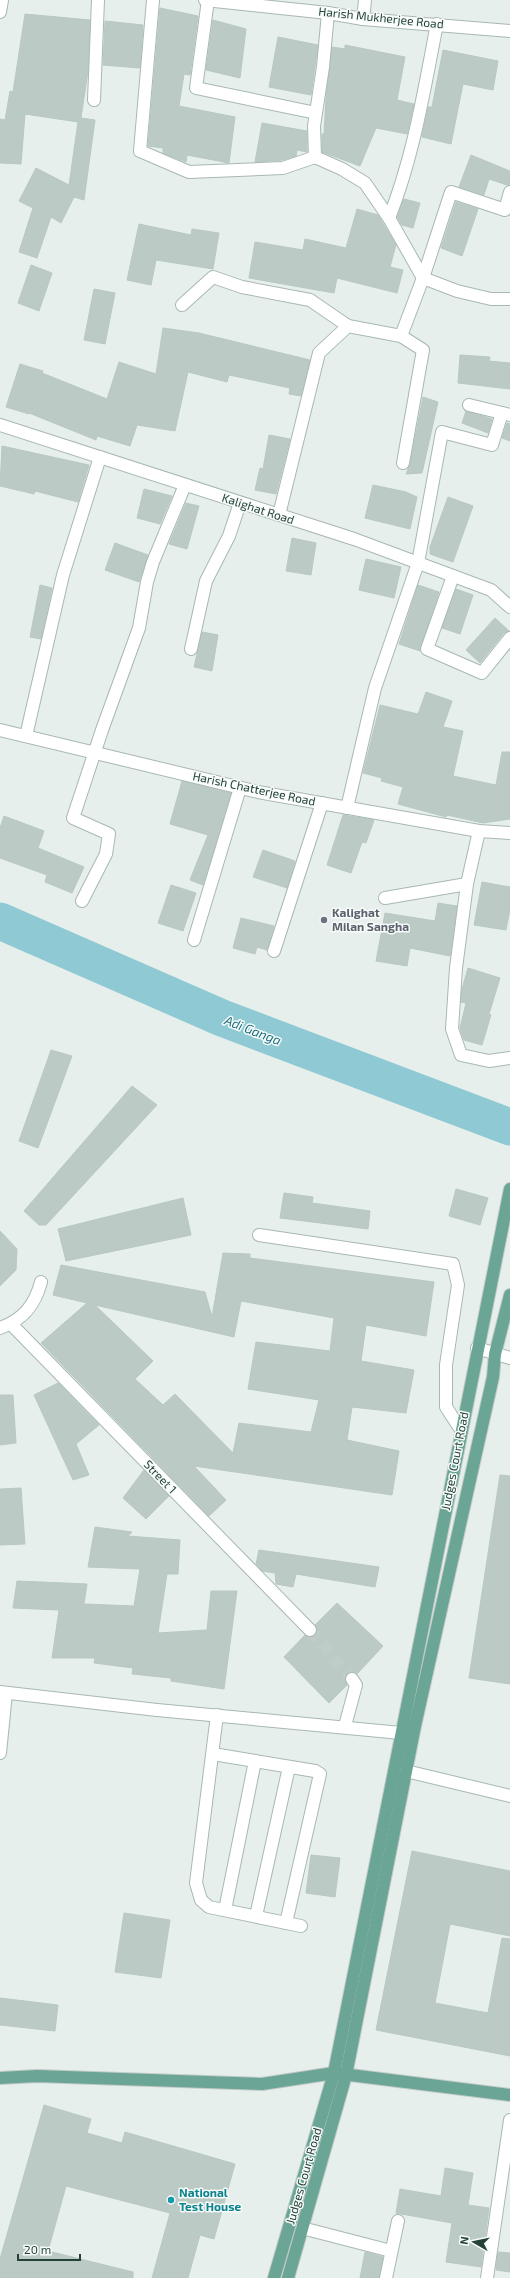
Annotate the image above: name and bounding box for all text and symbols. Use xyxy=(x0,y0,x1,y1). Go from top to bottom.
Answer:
street label: Harish Mukherjee Road xyxy=(318,3,445,32)
street label: Kalighat Road xyxy=(220,490,296,526)
street label: Harish Chatterjee Road xyxy=(191,768,317,809)
place label: Kalighat Milan Sangha xyxy=(332,905,409,933)
marker: Kalighat Milan Sangha xyxy=(319,915,329,925)
water label: Adi Ganga xyxy=(221,1011,284,1048)
street label: Judges Court Road xyxy=(438,1410,470,1511)
street label: Street 1 xyxy=(142,1457,180,1496)
street label: Judges Court Road xyxy=(283,2126,324,2226)
place label: National Test House xyxy=(179,2185,242,2213)
marker: National Test House xyxy=(166,2195,176,2205)
north arrow xyxy=(454,2222,494,2262)
text: N xyxy=(457,2235,471,2245)
scale bar xyxy=(18,2236,80,2262)
text: 20 m xyxy=(24,2242,51,2256)

